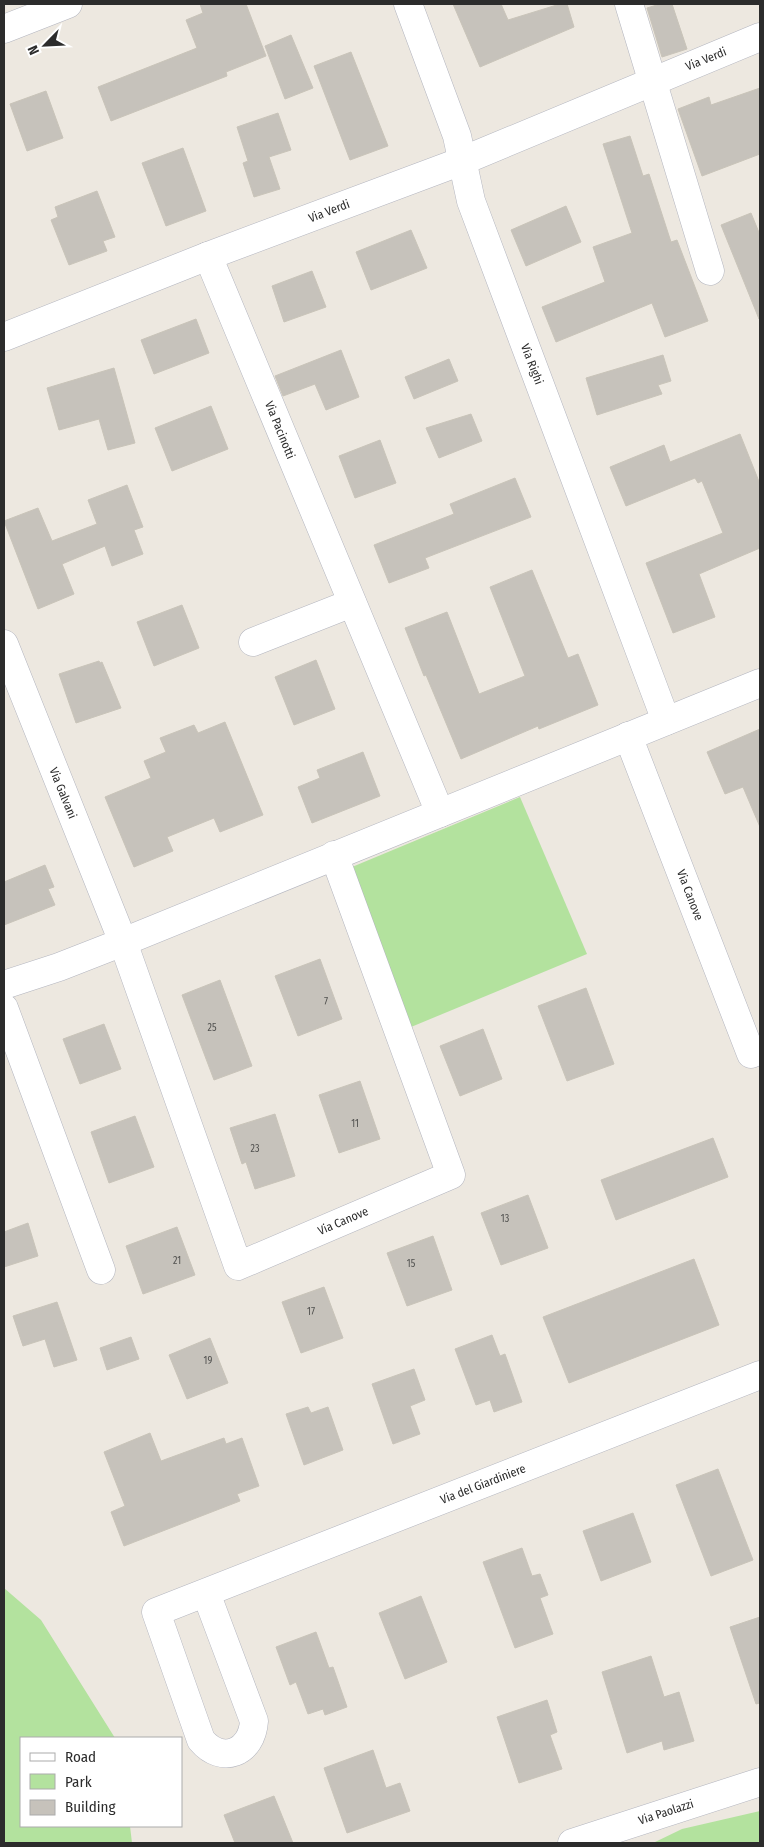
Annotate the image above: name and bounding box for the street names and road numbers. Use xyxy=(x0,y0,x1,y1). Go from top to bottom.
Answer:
street label: Via Verdi xyxy=(683,44,729,74)
street label: Via Verdi xyxy=(306,197,352,225)
street label: Via Righi xyxy=(518,342,546,386)
street label: Via Pacinotti xyxy=(262,399,298,461)
street label: Via Galvani xyxy=(46,765,80,821)
street label: Via Canove xyxy=(674,868,706,923)
street label: Via Canove xyxy=(316,1204,370,1238)
street label: Via del Giardiniere xyxy=(438,1461,528,1507)
street label: Via Paolazzi xyxy=(637,1797,695,1827)

